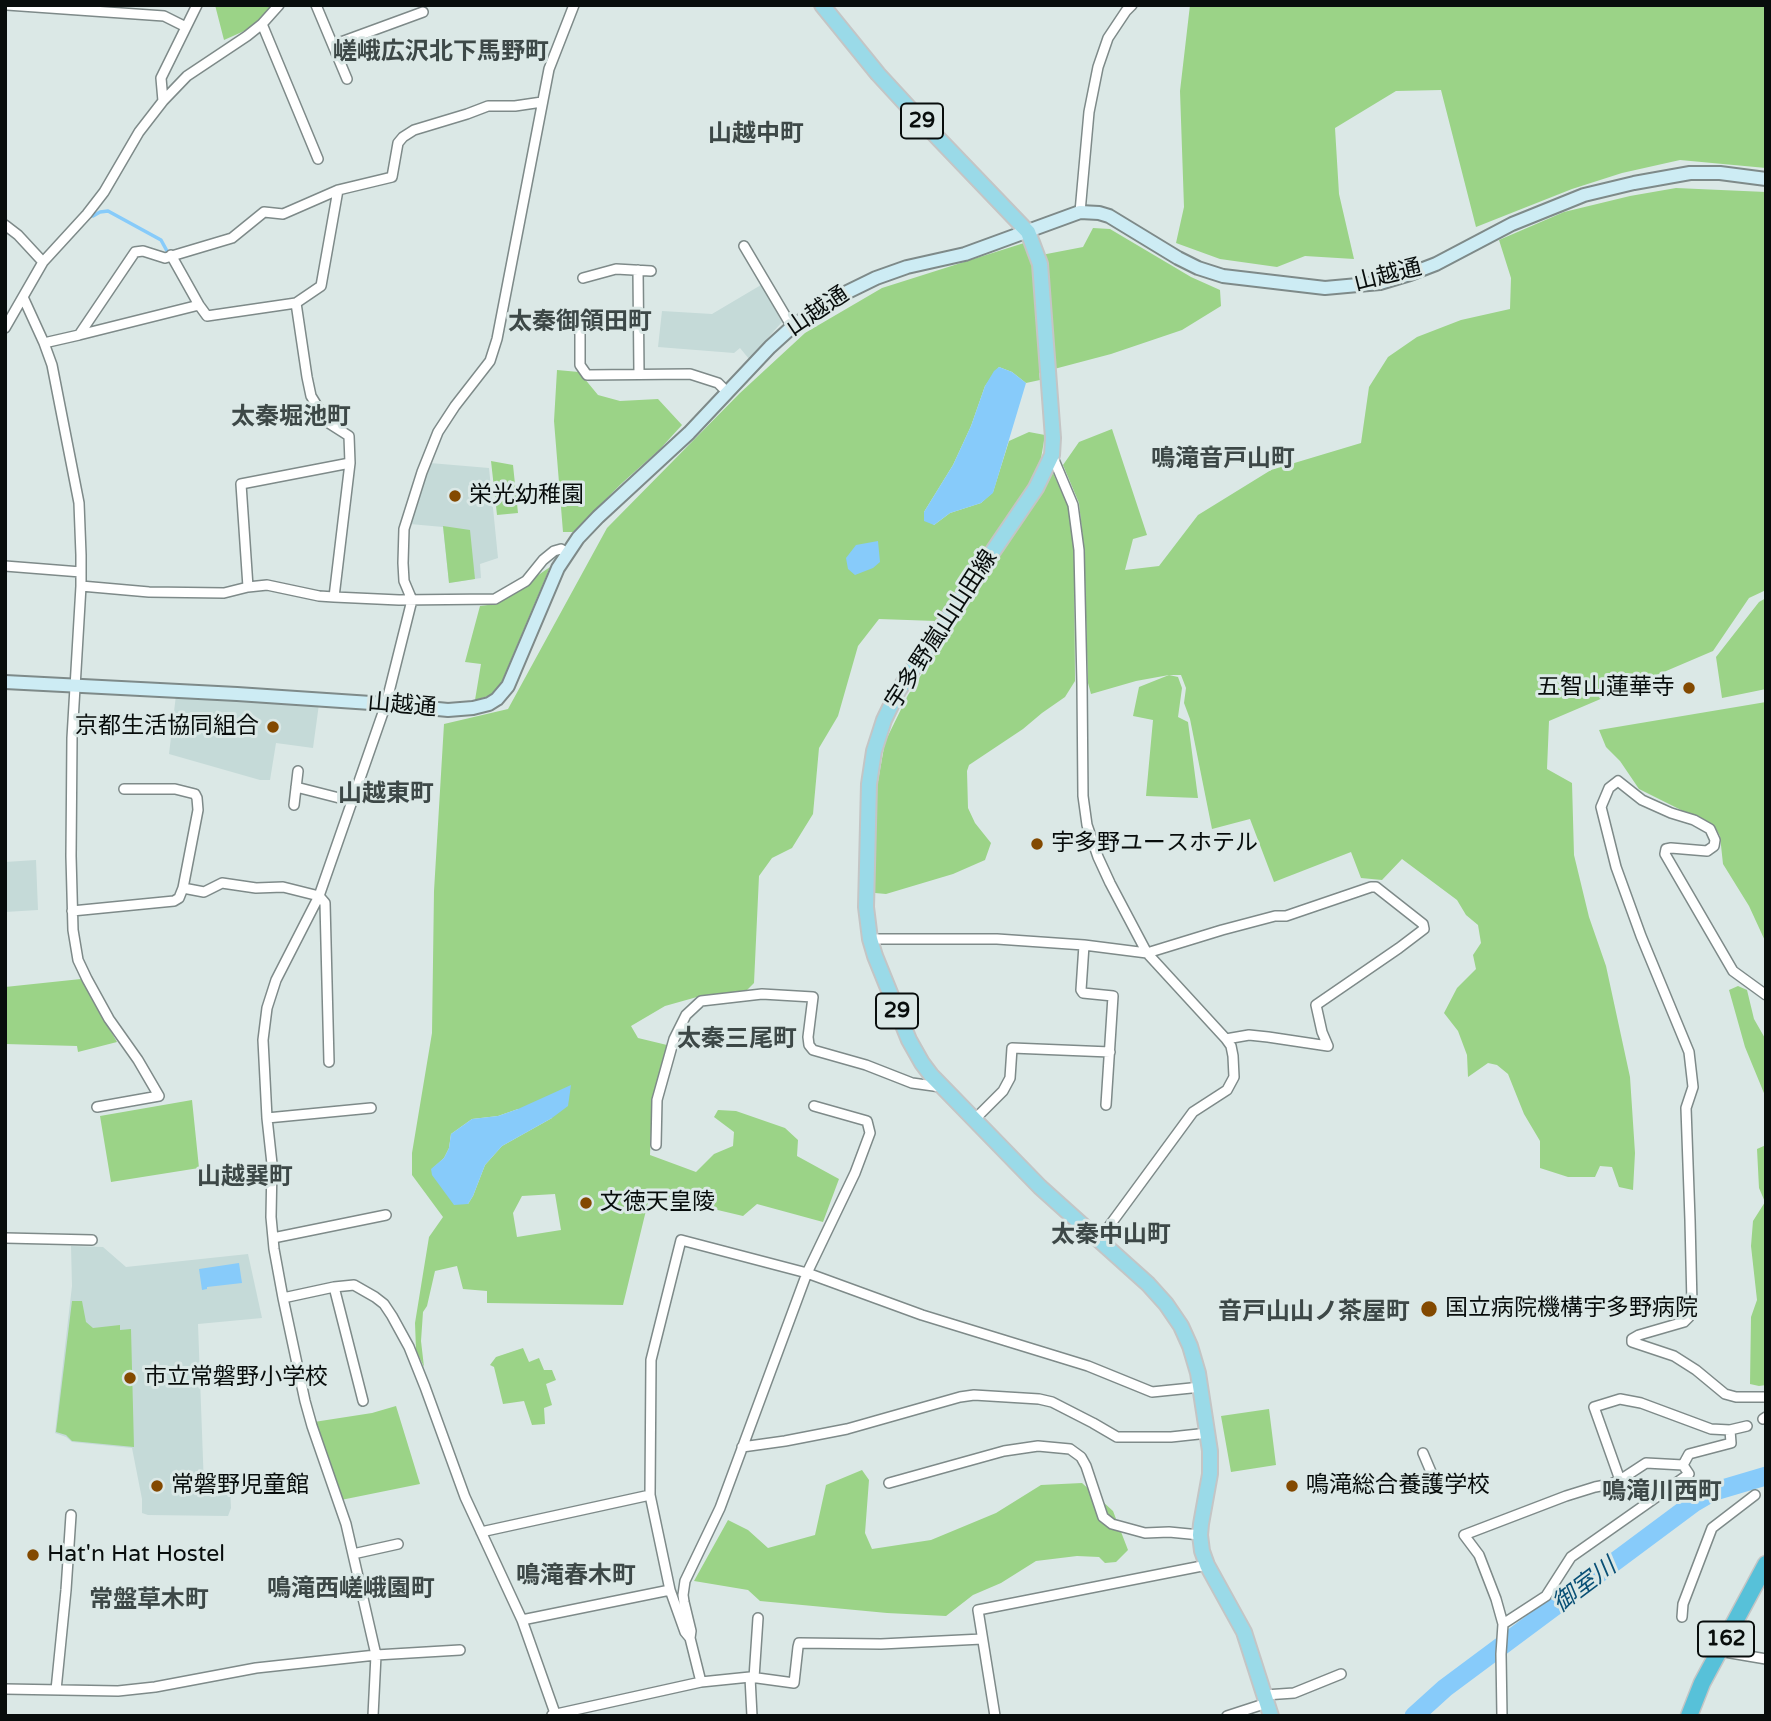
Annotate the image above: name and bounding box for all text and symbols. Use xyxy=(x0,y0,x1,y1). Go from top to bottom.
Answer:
district label: 嵯峨広沢北下馬野町 xyxy=(333,39,549,67)
road number: 29 xyxy=(901,104,943,138)
district label: 山越中町 xyxy=(708,121,804,149)
street label: 山越通 xyxy=(1351,254,1425,298)
street label: 山越通 xyxy=(782,281,854,343)
district label: 太秦御領田町 xyxy=(508,309,652,337)
district label: 太秦堀池町 xyxy=(231,404,351,432)
district label: 鳴滝音戸山町 xyxy=(1151,446,1295,474)
place label: 栄光幼稚園 xyxy=(469,482,584,510)
marker: 栄光幼稚園 xyxy=(447,488,463,504)
street label: 宇多野嵐山山田線 xyxy=(880,545,1004,715)
place label: 五智山蓮華寺 xyxy=(1537,674,1675,702)
marker: 五智山蓮華寺 xyxy=(1681,680,1697,696)
street label: 山越通 xyxy=(366,689,438,723)
place label: 京都生活協同組合 xyxy=(75,713,259,741)
marker: 京都生活協同組合 xyxy=(265,719,281,735)
district label: 山越東町 xyxy=(338,781,434,809)
place label: 宇多野ユースホテル xyxy=(1051,830,1258,858)
marker: 宇多野ユースホテル xyxy=(1029,836,1045,852)
road number: 29 xyxy=(876,993,918,1028)
district label: 太秦三尾町 xyxy=(677,1026,797,1054)
district label: 山越巽町 xyxy=(197,1164,293,1192)
place label: 文徳天皇陵 xyxy=(600,1189,715,1217)
marker: 文徳天皇陵 xyxy=(578,1195,594,1211)
district label: 太秦中山町 xyxy=(1051,1222,1171,1250)
place label: 国立病院機構宇多野病院 xyxy=(1445,1295,1698,1323)
district label: 音戸山山ノ茶屋町 xyxy=(1218,1299,1410,1327)
marker: 国立病院機構宇多野病院 xyxy=(1419,1299,1439,1319)
place label: 市立常磐野小学校 xyxy=(144,1364,328,1392)
marker: 市立常磐野小学校 xyxy=(122,1370,138,1386)
place label: 常磐野児童館 xyxy=(171,1472,309,1500)
place label: 鳴滝総合養護学校 xyxy=(1306,1472,1490,1500)
marker: 常磐野児童館 xyxy=(149,1478,165,1494)
marker: 鳴滝総合養護学校 xyxy=(1284,1478,1300,1494)
district label: 鳴滝川西町 xyxy=(1602,1479,1722,1507)
place label: Hat'n Hat Hostel xyxy=(47,1541,225,1569)
marker: Hat'n Hat Hostel xyxy=(25,1547,41,1563)
water label: 御室川 xyxy=(1548,1553,1622,1619)
district label: 鳴滝春木町 xyxy=(516,1563,636,1591)
district label: 鳴滝西嵯峨園町 xyxy=(267,1576,435,1604)
district label: 常盤草木町 xyxy=(89,1587,209,1615)
road number: 162 xyxy=(1698,1622,1754,1656)

